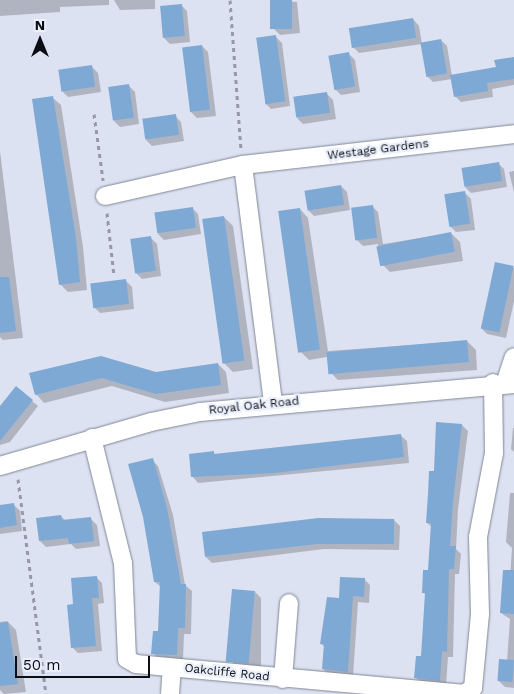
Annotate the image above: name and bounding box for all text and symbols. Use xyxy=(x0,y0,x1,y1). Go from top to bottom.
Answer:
north arrow xyxy=(15,15,65,65)
text: N xyxy=(35,17,45,33)
street label: Westage Gardens xyxy=(327,137,429,163)
street label: Royal Oak Road xyxy=(208,394,300,418)
scale bar xyxy=(18,646,152,678)
text: 50 m xyxy=(23,656,60,674)
street label: Oakcliffe Road xyxy=(184,661,270,685)

